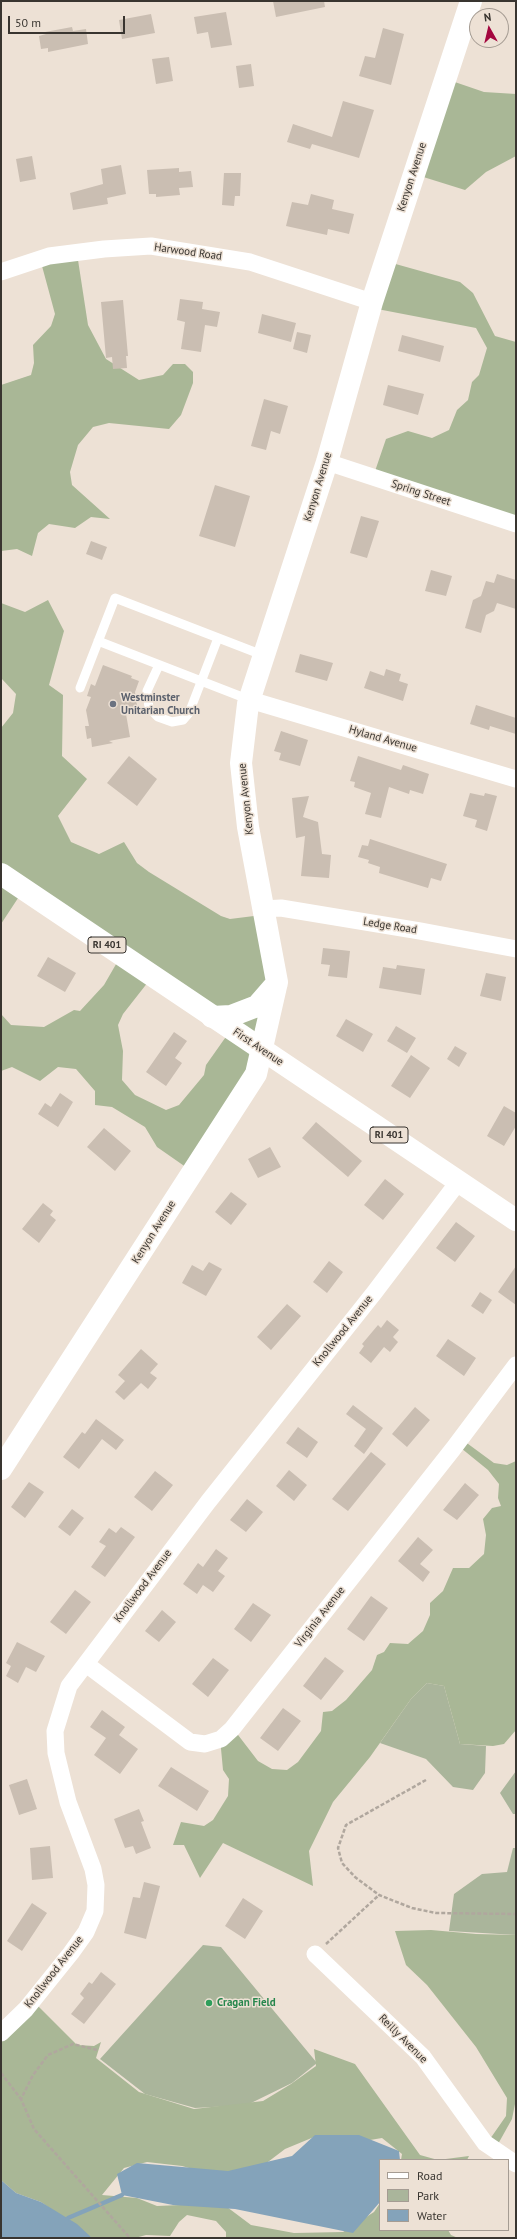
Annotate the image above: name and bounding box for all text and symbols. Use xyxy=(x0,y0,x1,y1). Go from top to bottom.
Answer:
scale bar xyxy=(10,8,127,34)
north arrow xyxy=(469,8,509,48)
text: N xyxy=(483,10,492,25)
text: 50 m xyxy=(15,15,41,30)
street label: Kenyon Avenue xyxy=(395,141,429,213)
street label: Harwood Road xyxy=(153,241,223,263)
street label: Kenyon Avenue xyxy=(301,451,335,523)
street label: Spring Street xyxy=(390,477,452,509)
place label: Westminster Unitarian Church xyxy=(121,691,200,717)
marker: Westminster Unitarian Church xyxy=(108,699,118,709)
street label: Hyland Avenue xyxy=(347,723,419,755)
street label: Kenyon Avenue xyxy=(236,763,256,835)
street label: Ledge Road xyxy=(362,915,418,937)
road number: RI 401 xyxy=(88,937,126,953)
street label: First Avenue xyxy=(230,1025,286,1069)
road number: RI 401 xyxy=(370,1127,408,1143)
street label: Kenyon Avenue xyxy=(129,1198,179,1266)
street label: Knollwood Avenue xyxy=(310,1293,376,1369)
street label: Knollwood Avenue xyxy=(111,1547,175,1625)
street label: Virginia Avenue xyxy=(292,1584,348,1650)
street label: Knollwood Avenue xyxy=(22,1933,86,2011)
place label: Cragan Field xyxy=(217,1996,276,2010)
marker: Cragan Field xyxy=(204,1998,214,2008)
street label: Reilly Avenue xyxy=(376,2012,430,2066)
legend xyxy=(379,2159,509,2231)
text: Road xyxy=(417,2168,442,2183)
text: Park xyxy=(417,2188,439,2203)
text: Water xyxy=(417,2208,447,2223)

